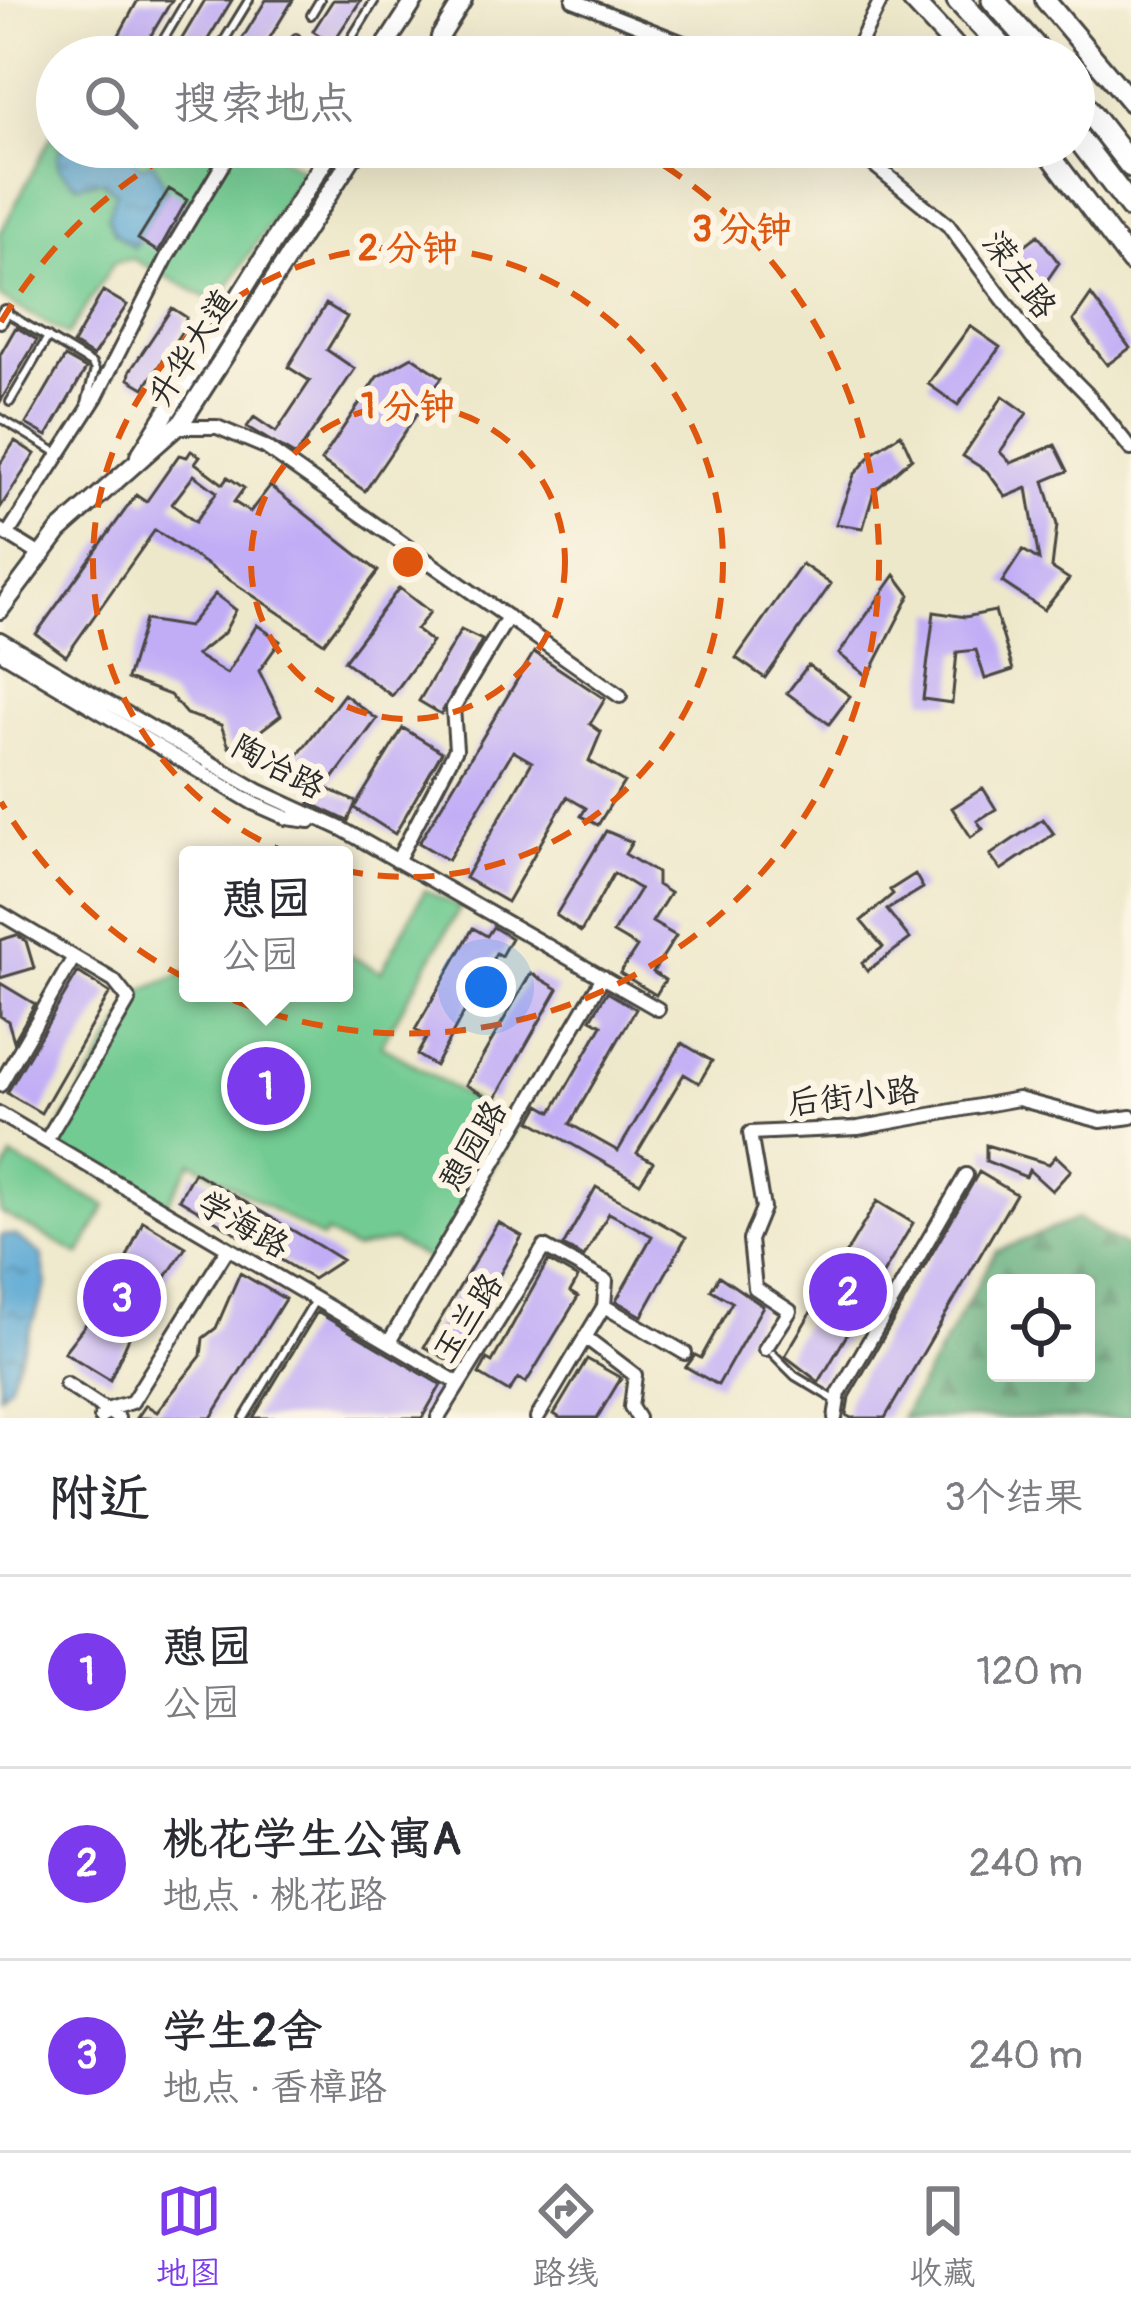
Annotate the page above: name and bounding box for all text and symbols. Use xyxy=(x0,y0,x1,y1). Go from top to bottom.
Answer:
search box xyxy=(36,36,1095,168)
icon: search xyxy=(78,69,144,135)
text: 搜索地点 xyxy=(174,76,354,132)
text: 3 分钟 xyxy=(692,207,792,252)
street label: 溁左路 xyxy=(973,223,1065,327)
text: 2 分钟 xyxy=(358,226,458,271)
street label: 升华大道 xyxy=(139,281,245,415)
text: 1 分钟 xyxy=(361,384,455,429)
centre of rings xyxy=(387,541,429,583)
street label: 陶冶路 xyxy=(225,726,331,808)
popup xyxy=(179,846,353,1002)
text: 憩园 xyxy=(221,872,311,928)
text: 公园 xyxy=(221,931,299,980)
your location xyxy=(456,957,516,1017)
pin: 1 xyxy=(227,1041,305,1131)
street label: 后街小路 xyxy=(785,1070,921,1124)
street label: 憩园路 xyxy=(430,1093,516,1199)
street label: 学海路 xyxy=(190,1182,296,1268)
pin: 2 xyxy=(809,1247,887,1337)
pin: 3 xyxy=(83,1253,161,1343)
street label: 玉兰路 xyxy=(424,1265,512,1371)
map controls xyxy=(987,1274,1095,1382)
button: locate xyxy=(987,1274,1095,1382)
text: 附近 xyxy=(48,1467,150,1531)
text: 3个结果 xyxy=(944,1473,1083,1522)
text: 憩园 xyxy=(162,1620,252,1676)
text: 1 xyxy=(79,1647,95,1696)
text: 120 m xyxy=(976,1647,1083,1696)
text: 公园 xyxy=(162,1679,240,1728)
text: 桃花学生公寓A xyxy=(162,1812,461,1868)
text: 2 xyxy=(76,1839,98,1888)
text: 240 m xyxy=(969,1839,1083,1888)
text: 地点 · 桃花路 xyxy=(162,1871,387,1920)
text: 学生2舍 xyxy=(162,2004,322,2060)
text: 3 xyxy=(76,2031,98,2080)
text: 240 m xyxy=(969,2031,1083,2080)
text: 地点 · 香樟路 xyxy=(162,2063,387,2112)
tab: 地图 xyxy=(156,2178,222,2294)
tab: 路线 xyxy=(533,2178,599,2294)
tab: 收藏 xyxy=(910,2178,976,2294)

